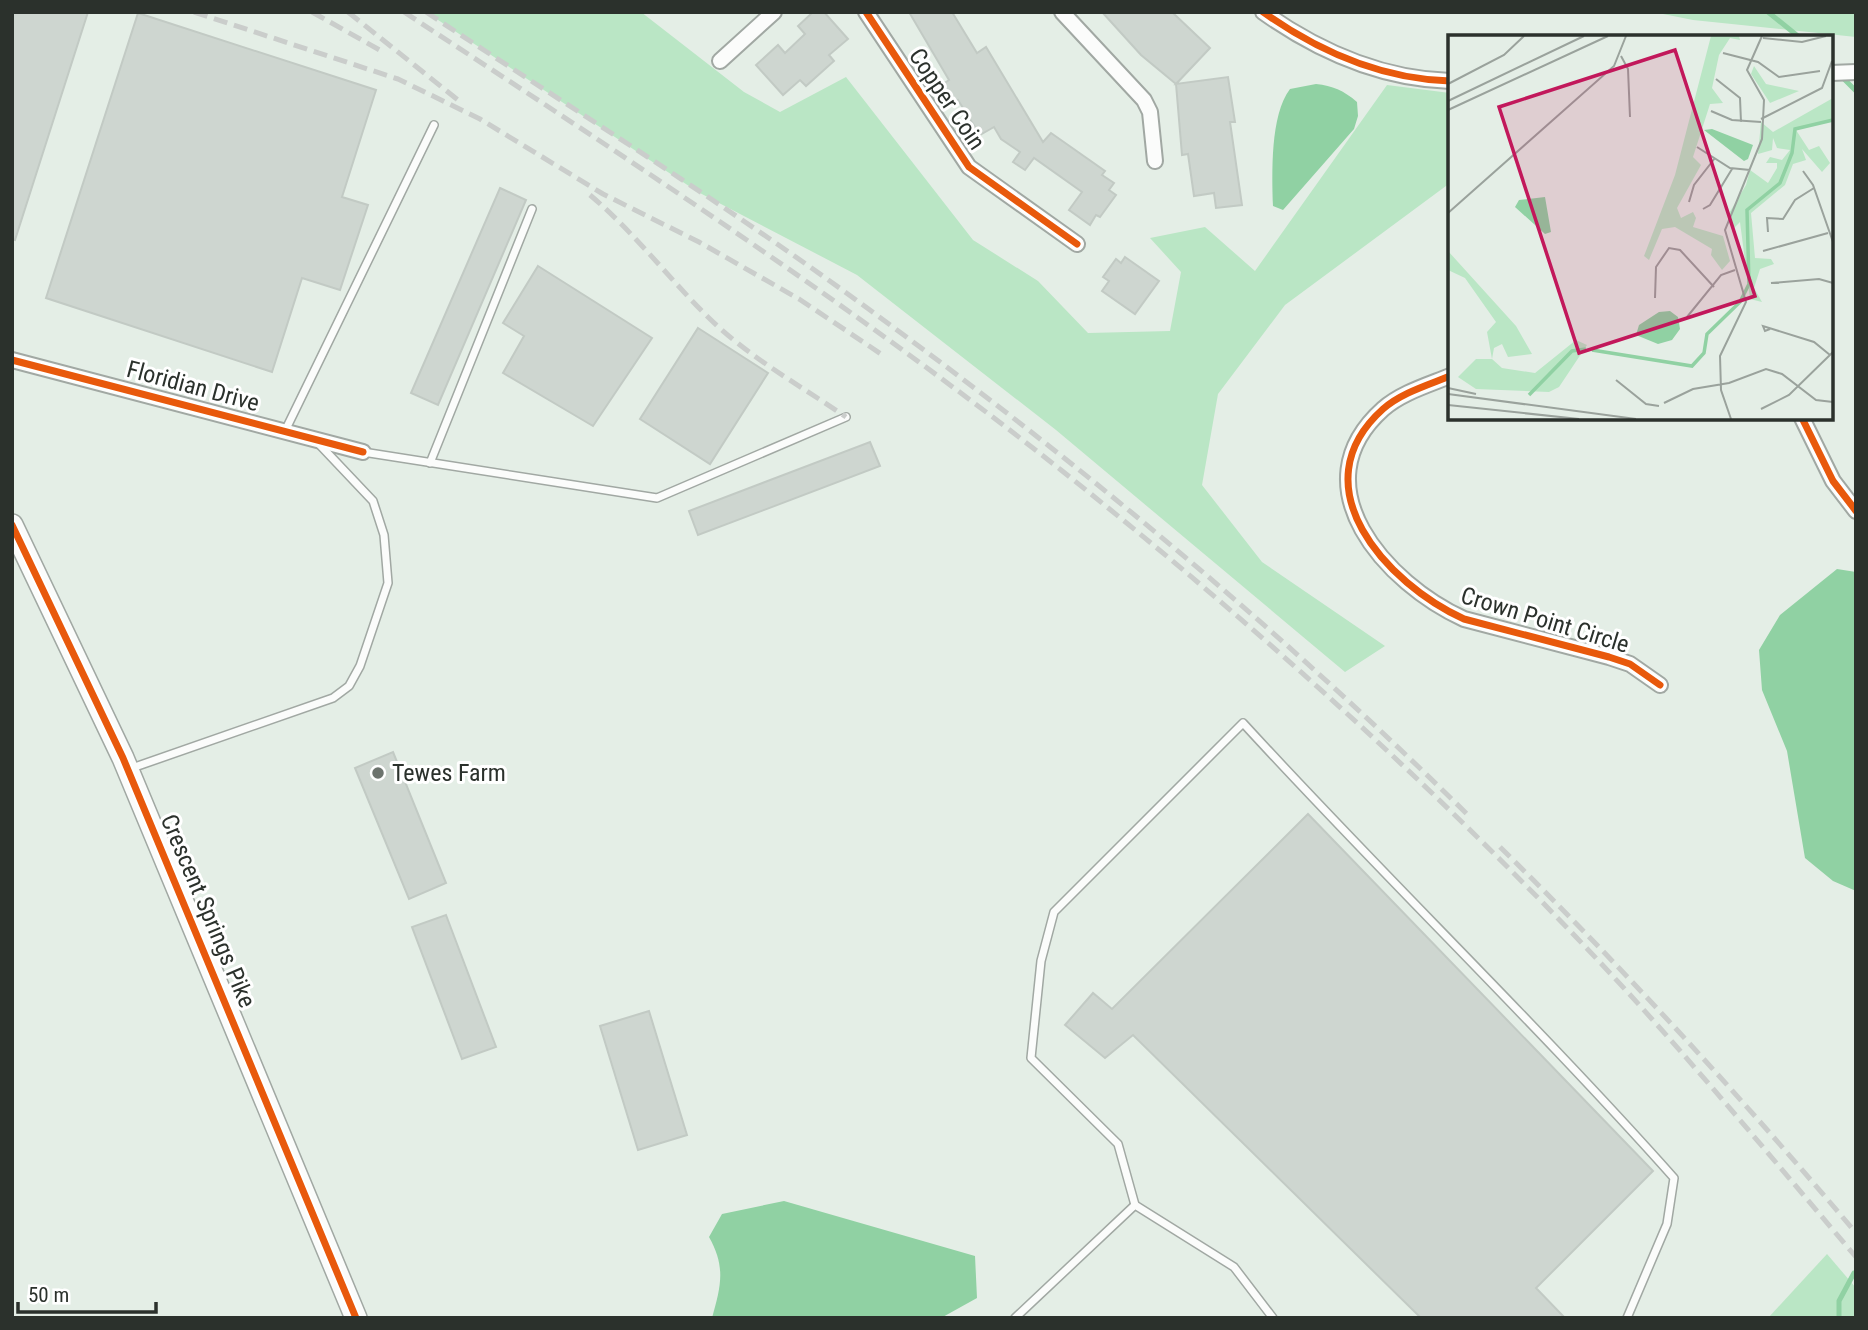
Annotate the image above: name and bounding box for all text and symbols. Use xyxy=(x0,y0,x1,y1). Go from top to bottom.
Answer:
inset map xyxy=(1448,35,1833,420)
street label: Copper Coin xyxy=(903,43,991,155)
street label: Floridian Drive xyxy=(124,355,262,417)
street label: Crown Point Circle xyxy=(1457,581,1633,659)
place label: Tewes Farm xyxy=(392,759,506,787)
marker: Tewes Farm xyxy=(370,765,386,781)
street label: Crescent Springs Pike xyxy=(155,810,261,1012)
scale bar xyxy=(18,1270,156,1314)
text: 50 m xyxy=(28,1283,69,1307)

